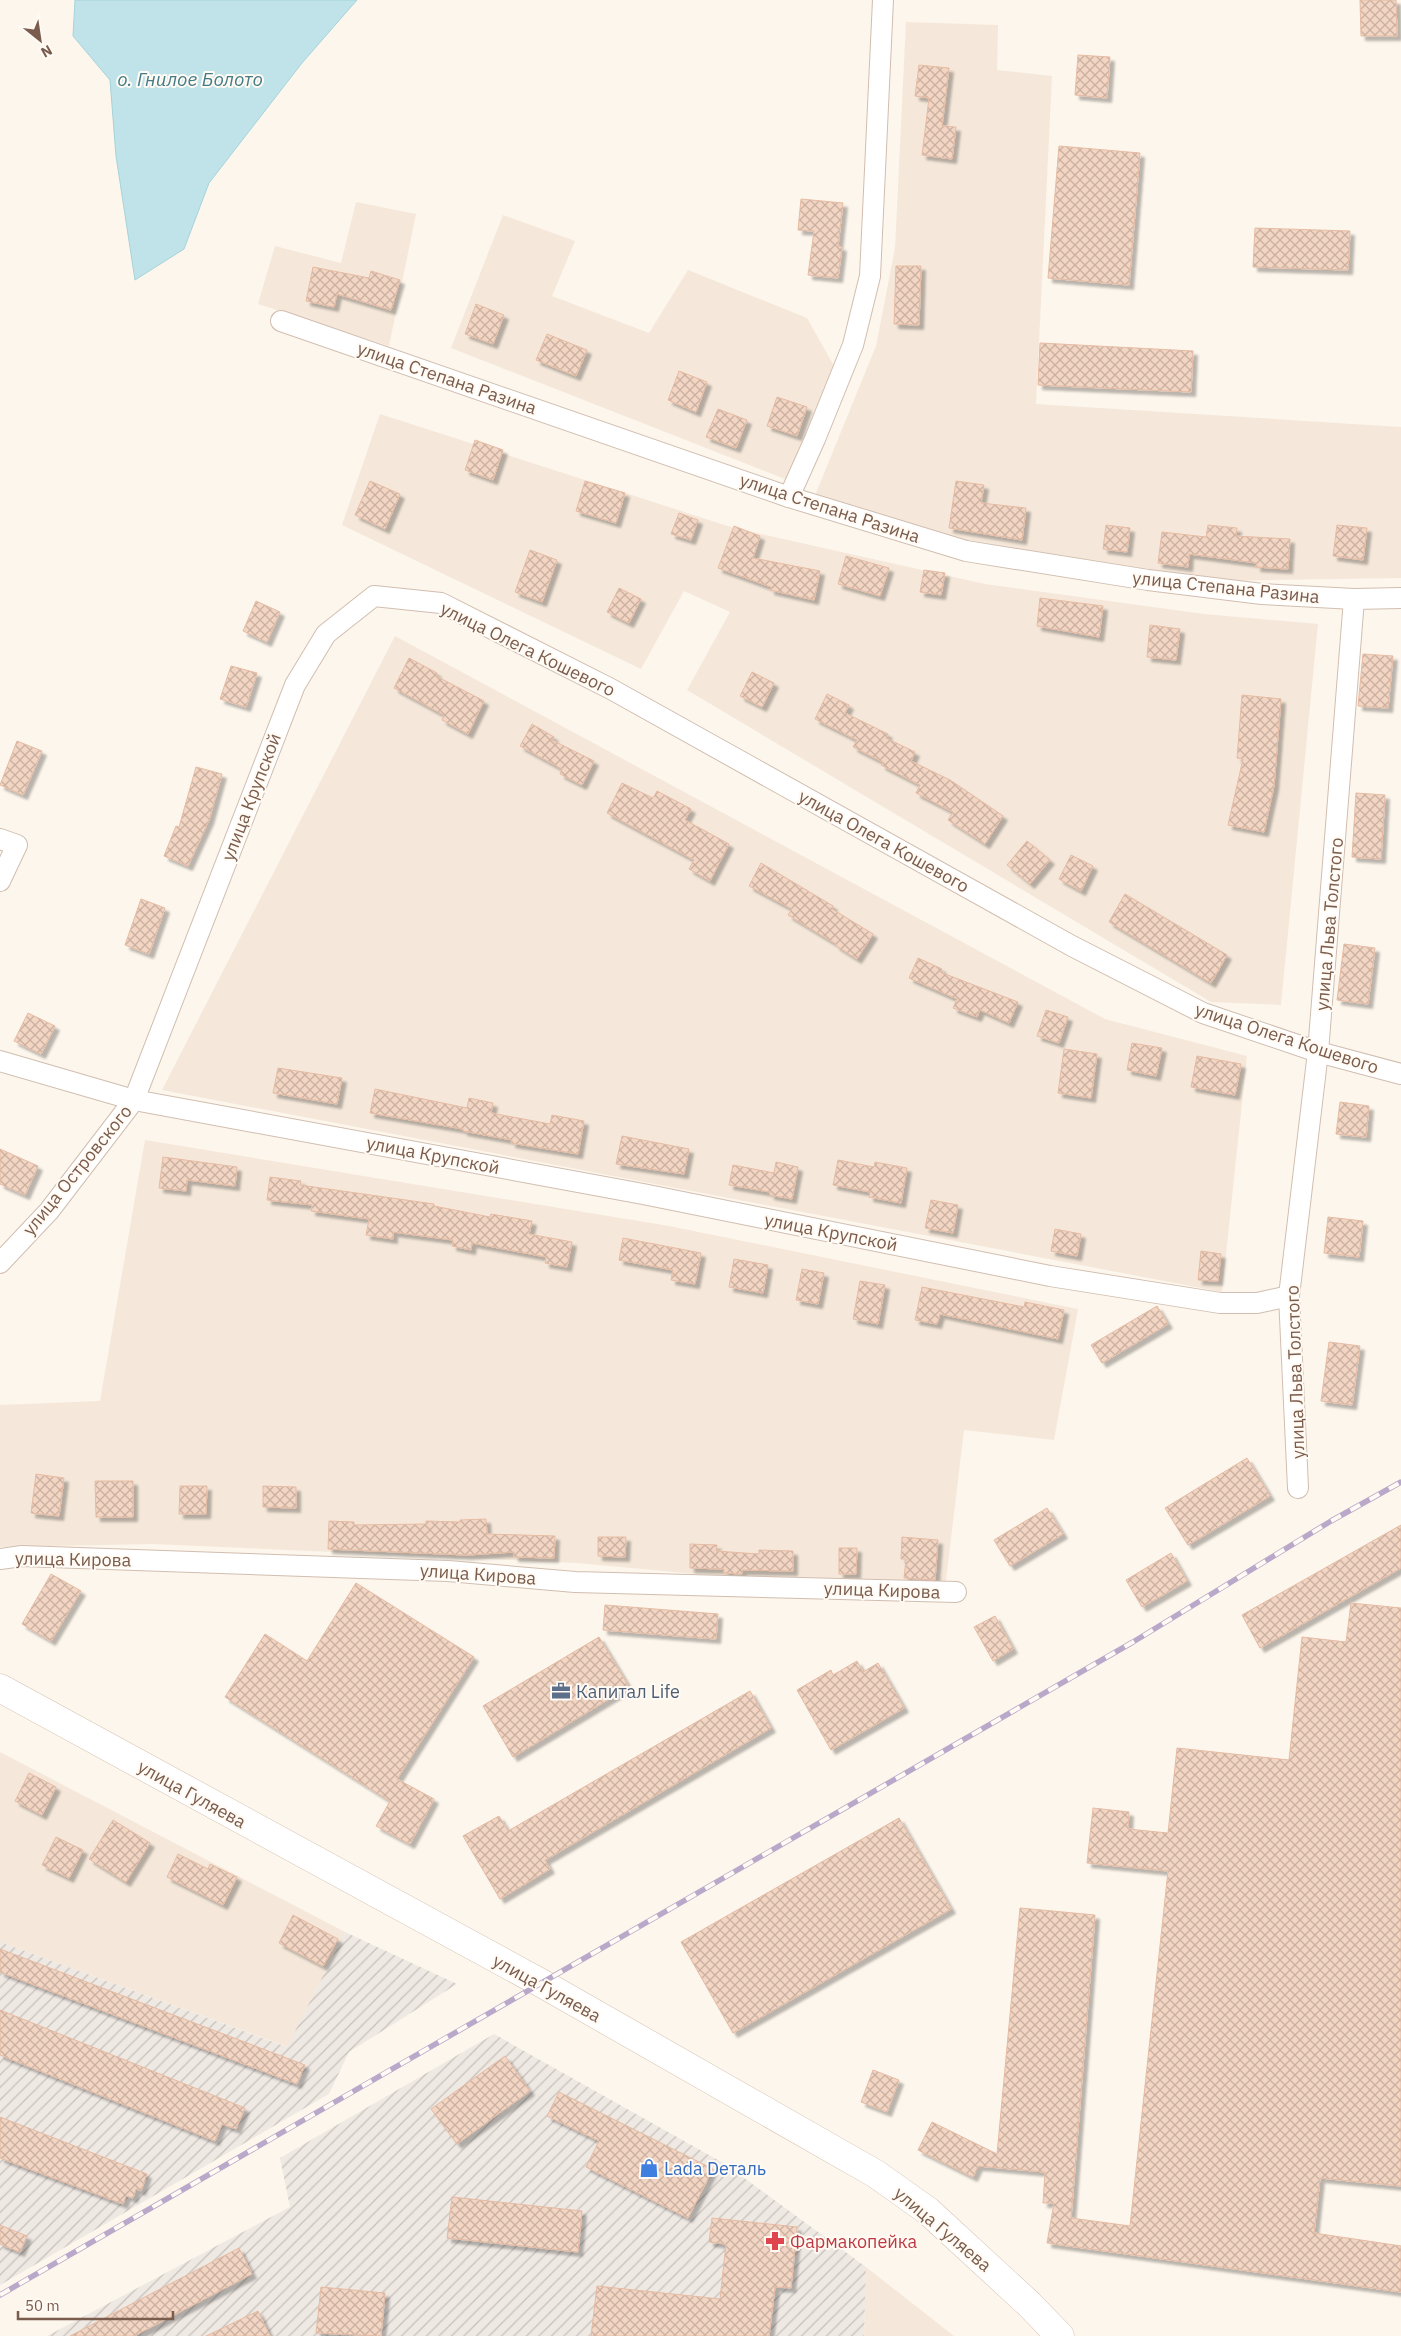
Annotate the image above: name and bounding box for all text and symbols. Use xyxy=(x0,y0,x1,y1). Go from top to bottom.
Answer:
north arrow xyxy=(15,15,65,65)
text: N xyxy=(38,41,55,62)
water label: о. Гнилое Болото xyxy=(117,67,263,91)
street label: улица Степана Разина xyxy=(354,337,540,420)
street label: улица Степана Разина xyxy=(737,468,923,548)
street label: улица Степана Разина xyxy=(1131,566,1321,608)
street label: улица Олега Кошевого xyxy=(437,597,619,701)
street label: улица Крупской xyxy=(216,730,286,864)
street label: улица Олега Кошевого xyxy=(795,784,973,898)
street label: улица Льва Толстого xyxy=(1310,836,1348,1012)
street label: улица Олега Кошевого xyxy=(1192,997,1382,1079)
street label: улица Островского xyxy=(17,1100,137,1240)
street label: улица Крупской xyxy=(365,1131,501,1179)
street label: улица Крупской xyxy=(763,1208,899,1256)
street label: улица Льва Толстого xyxy=(1280,1285,1310,1459)
street label: улица Кирова xyxy=(15,1546,132,1572)
street label: улица Кирова xyxy=(419,1558,537,1590)
street label: улица Кирова xyxy=(823,1576,941,1604)
office icon: Капитал Life xyxy=(550,1680,572,1702)
place label: Капитал Life xyxy=(576,1680,680,1703)
street label: улица Гуляева xyxy=(134,1755,251,1833)
street label: улица Гуляева xyxy=(489,1949,606,2027)
shop icon: Lada Dеталь xyxy=(638,2157,660,2179)
place label: Lada Dеталь xyxy=(664,2157,766,2180)
street label: улица Гуляева xyxy=(890,2182,997,2277)
pharmacy icon: Фармакопейка xyxy=(764,2230,786,2252)
place label: Фармакопейка xyxy=(790,2230,918,2253)
scale bar xyxy=(18,2288,172,2320)
text: 50 m xyxy=(25,2296,60,2315)

